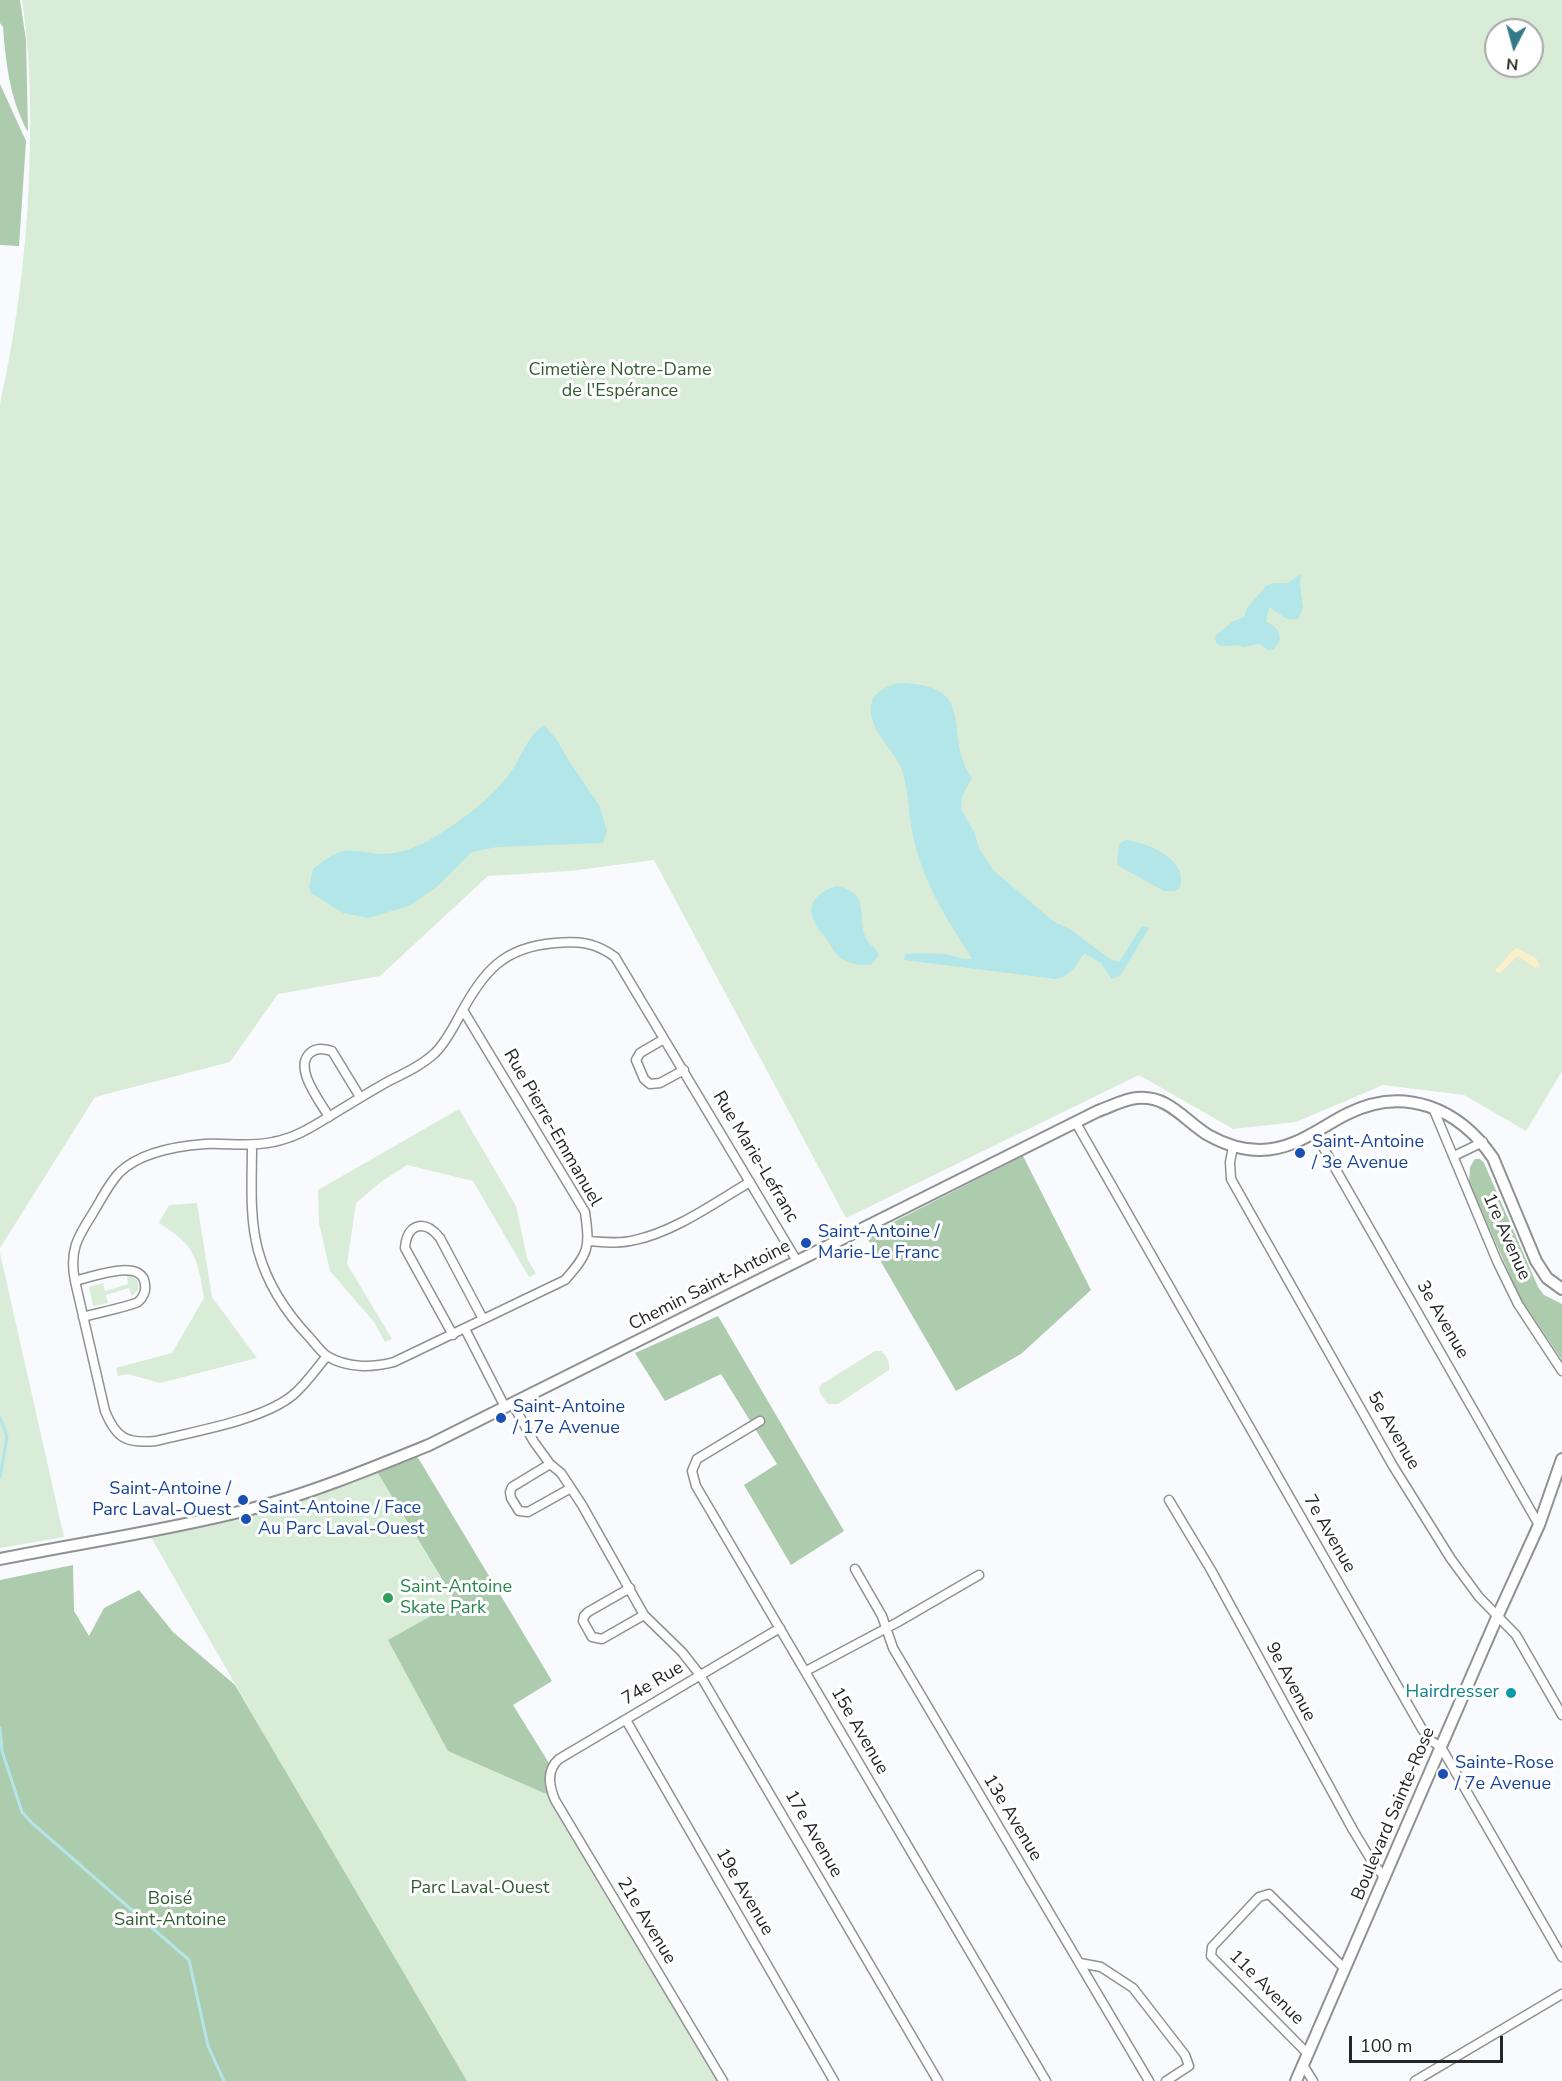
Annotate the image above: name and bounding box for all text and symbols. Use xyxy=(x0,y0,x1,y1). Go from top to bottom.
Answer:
north arrow xyxy=(1484,18,1544,78)
text: N xyxy=(1505,52,1519,75)
park label: Cimetière Notre-Dame de l'Espérance xyxy=(528,360,712,403)
street label: Rue Pierre-Emmanuel xyxy=(498,1046,606,1210)
street label: Rue Marie-Lefranc xyxy=(707,1088,803,1226)
place label: Saint-Antoine / 3e Avenue xyxy=(1312,1132,1424,1174)
marker: Saint-Antoine / 3e Avenue xyxy=(1293,1146,1307,1160)
street label: 1re Avenue xyxy=(1477,1190,1535,1284)
place label: Saint-Antoine / Marie-Le Franc xyxy=(818,1222,940,1264)
street label: Chemin Saint-Antoine xyxy=(626,1236,794,1336)
marker: Saint-Antoine / Marie-Le Franc xyxy=(799,1236,813,1250)
street label: 3e Avenue xyxy=(1411,1277,1473,1363)
street label: 5e Avenue xyxy=(1362,1388,1424,1474)
place label: Saint-Antoine / 17e Avenue xyxy=(513,1397,625,1440)
marker: Saint-Antoine / 17e Avenue xyxy=(494,1411,508,1425)
place label: Saint-Antoine / Parc Laval-Ouest xyxy=(92,1479,231,1522)
street label: 7e Avenue xyxy=(1298,1491,1360,1577)
marker: Saint-Antoine / Parc Laval-Ouest xyxy=(236,1493,250,1507)
place label: Saint-Antoine / Face Au Parc Laval-Ouest xyxy=(258,1498,425,1540)
marker: Saint-Antoine / Face Au Parc Laval-Ouest xyxy=(239,1512,253,1526)
place label: Saint-Antoine Skate Park xyxy=(400,1577,512,1620)
marker: Saint-Antoine Skate Park xyxy=(381,1591,395,1605)
street label: 9e Avenue xyxy=(1260,1639,1320,1725)
street label: 74e Rue xyxy=(619,1657,687,1711)
place label: Hairdresser xyxy=(1406,1682,1499,1704)
street label: 15e Avenue xyxy=(825,1684,893,1778)
marker: Hairdresser xyxy=(1504,1686,1518,1700)
street label: Boulevard Sainte-Rose xyxy=(1348,1724,1440,1904)
place label: Sainte-Rose / 7e Avenue xyxy=(1455,1753,1554,1796)
marker: Sainte-Rose / 7e Avenue xyxy=(1436,1767,1450,1781)
street label: 13e Avenue xyxy=(978,1771,1046,1865)
street label: 17e Avenue xyxy=(779,1787,847,1881)
street label: 19e Avenue xyxy=(710,1845,778,1939)
street label: 21e Avenue xyxy=(612,1874,680,1968)
park label: Parc Laval-Ouest xyxy=(411,1878,549,1900)
park label: Boisé Saint-Antoine xyxy=(114,1889,226,1932)
street label: 11e Avenue xyxy=(1224,1946,1308,2030)
scale bar xyxy=(1352,2024,1506,2062)
text: 100 m xyxy=(1360,2034,1412,2058)

